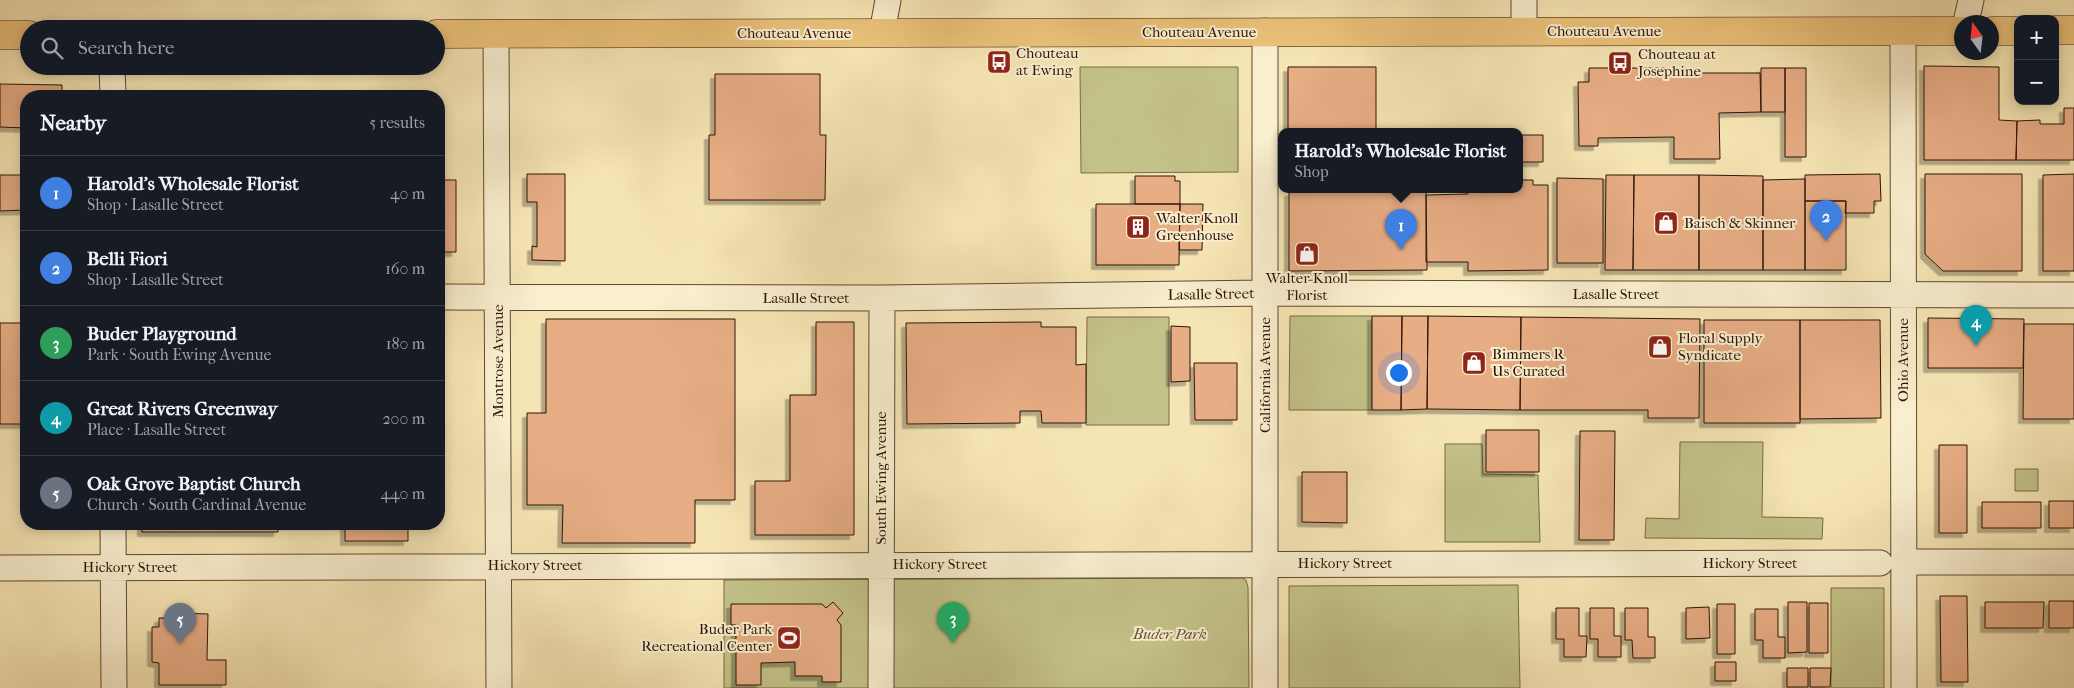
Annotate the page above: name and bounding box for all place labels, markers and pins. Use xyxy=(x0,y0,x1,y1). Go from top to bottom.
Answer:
place label: Chouteau at Ewing xyxy=(1016,44,1079,79)
place label: Chouteau at Josephine xyxy=(1637,45,1717,80)
bus stop icon: Chouteau at Ewing xyxy=(986,49,1012,75)
bus stop icon: Chouteau at Josephine xyxy=(1607,50,1633,76)
pin: 2 xyxy=(1810,200,1842,241)
place label: Walter Knoll Greenhouse xyxy=(1155,209,1238,244)
pin: 1 xyxy=(1385,209,1417,250)
shop icon: Baisch & Skinner xyxy=(1653,210,1679,236)
building icon: Walter Knoll Greenhouse xyxy=(1125,214,1151,240)
place label: Baisch & Skinner xyxy=(1684,214,1796,232)
shop icon: Walter Knoll Florist xyxy=(1294,241,1320,267)
place label: Walter Knoll Florist xyxy=(1265,269,1348,304)
pin: 4 xyxy=(1960,305,1992,346)
place label: Floral Supply Syndicate xyxy=(1678,329,1764,364)
shop icon: Floral Supply Syndicate xyxy=(1647,334,1673,360)
place label: Bimmers R Us Curated xyxy=(1492,345,1566,380)
shop icon: Bimmers R Us Curated xyxy=(1461,350,1487,376)
pin: 3 xyxy=(937,602,969,643)
pin: 5 xyxy=(164,603,196,644)
place label: Buder Park Recreational Center xyxy=(641,620,773,655)
sports icon: Buder Park Recreational Center xyxy=(776,625,802,651)

